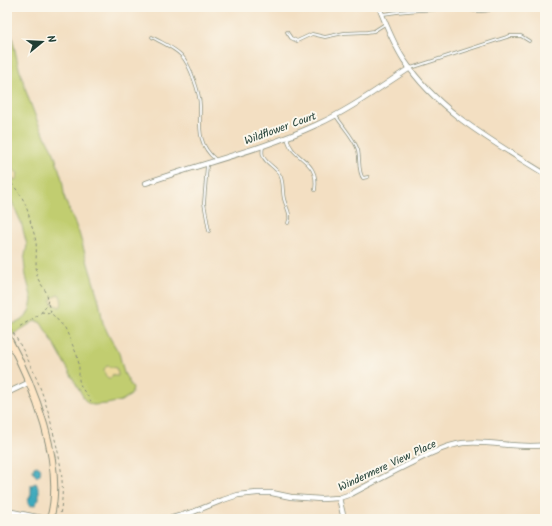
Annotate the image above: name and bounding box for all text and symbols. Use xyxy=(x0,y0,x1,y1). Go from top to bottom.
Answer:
north arrow xyxy=(22,22,62,62)
text: N xyxy=(41,33,60,45)
street label: Wildflower Court xyxy=(242,107,320,150)
street label: Windermere View Place xyxy=(335,435,440,497)

